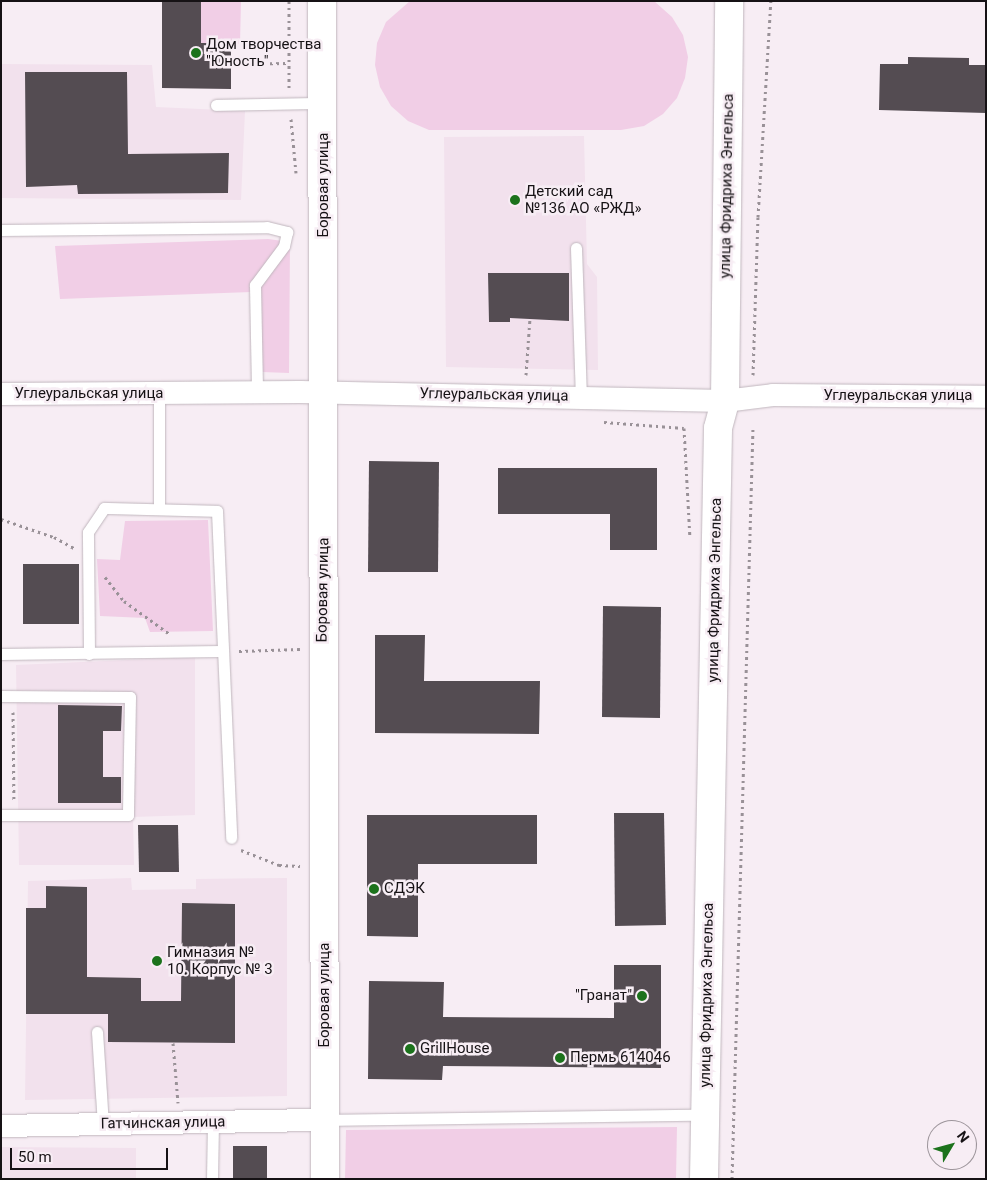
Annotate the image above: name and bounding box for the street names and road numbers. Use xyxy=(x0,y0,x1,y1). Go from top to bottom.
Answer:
street label: улица Фридриха Энгельса xyxy=(716,94,738,278)
street label: Боровая улица xyxy=(315,133,333,237)
street label: Углеуральская улица xyxy=(15,385,163,403)
street label: Углеуральская улица xyxy=(419,385,569,405)
street label: Углеуральская улица xyxy=(824,387,972,405)
street label: улица Фридриха Энгельса xyxy=(704,498,726,682)
street label: Боровая улица xyxy=(313,537,333,643)
street label: улица Фридриха Энгельса xyxy=(696,903,718,1087)
street label: Боровая улица xyxy=(316,943,334,1047)
street label: Гатчинская улица xyxy=(100,1113,226,1133)

